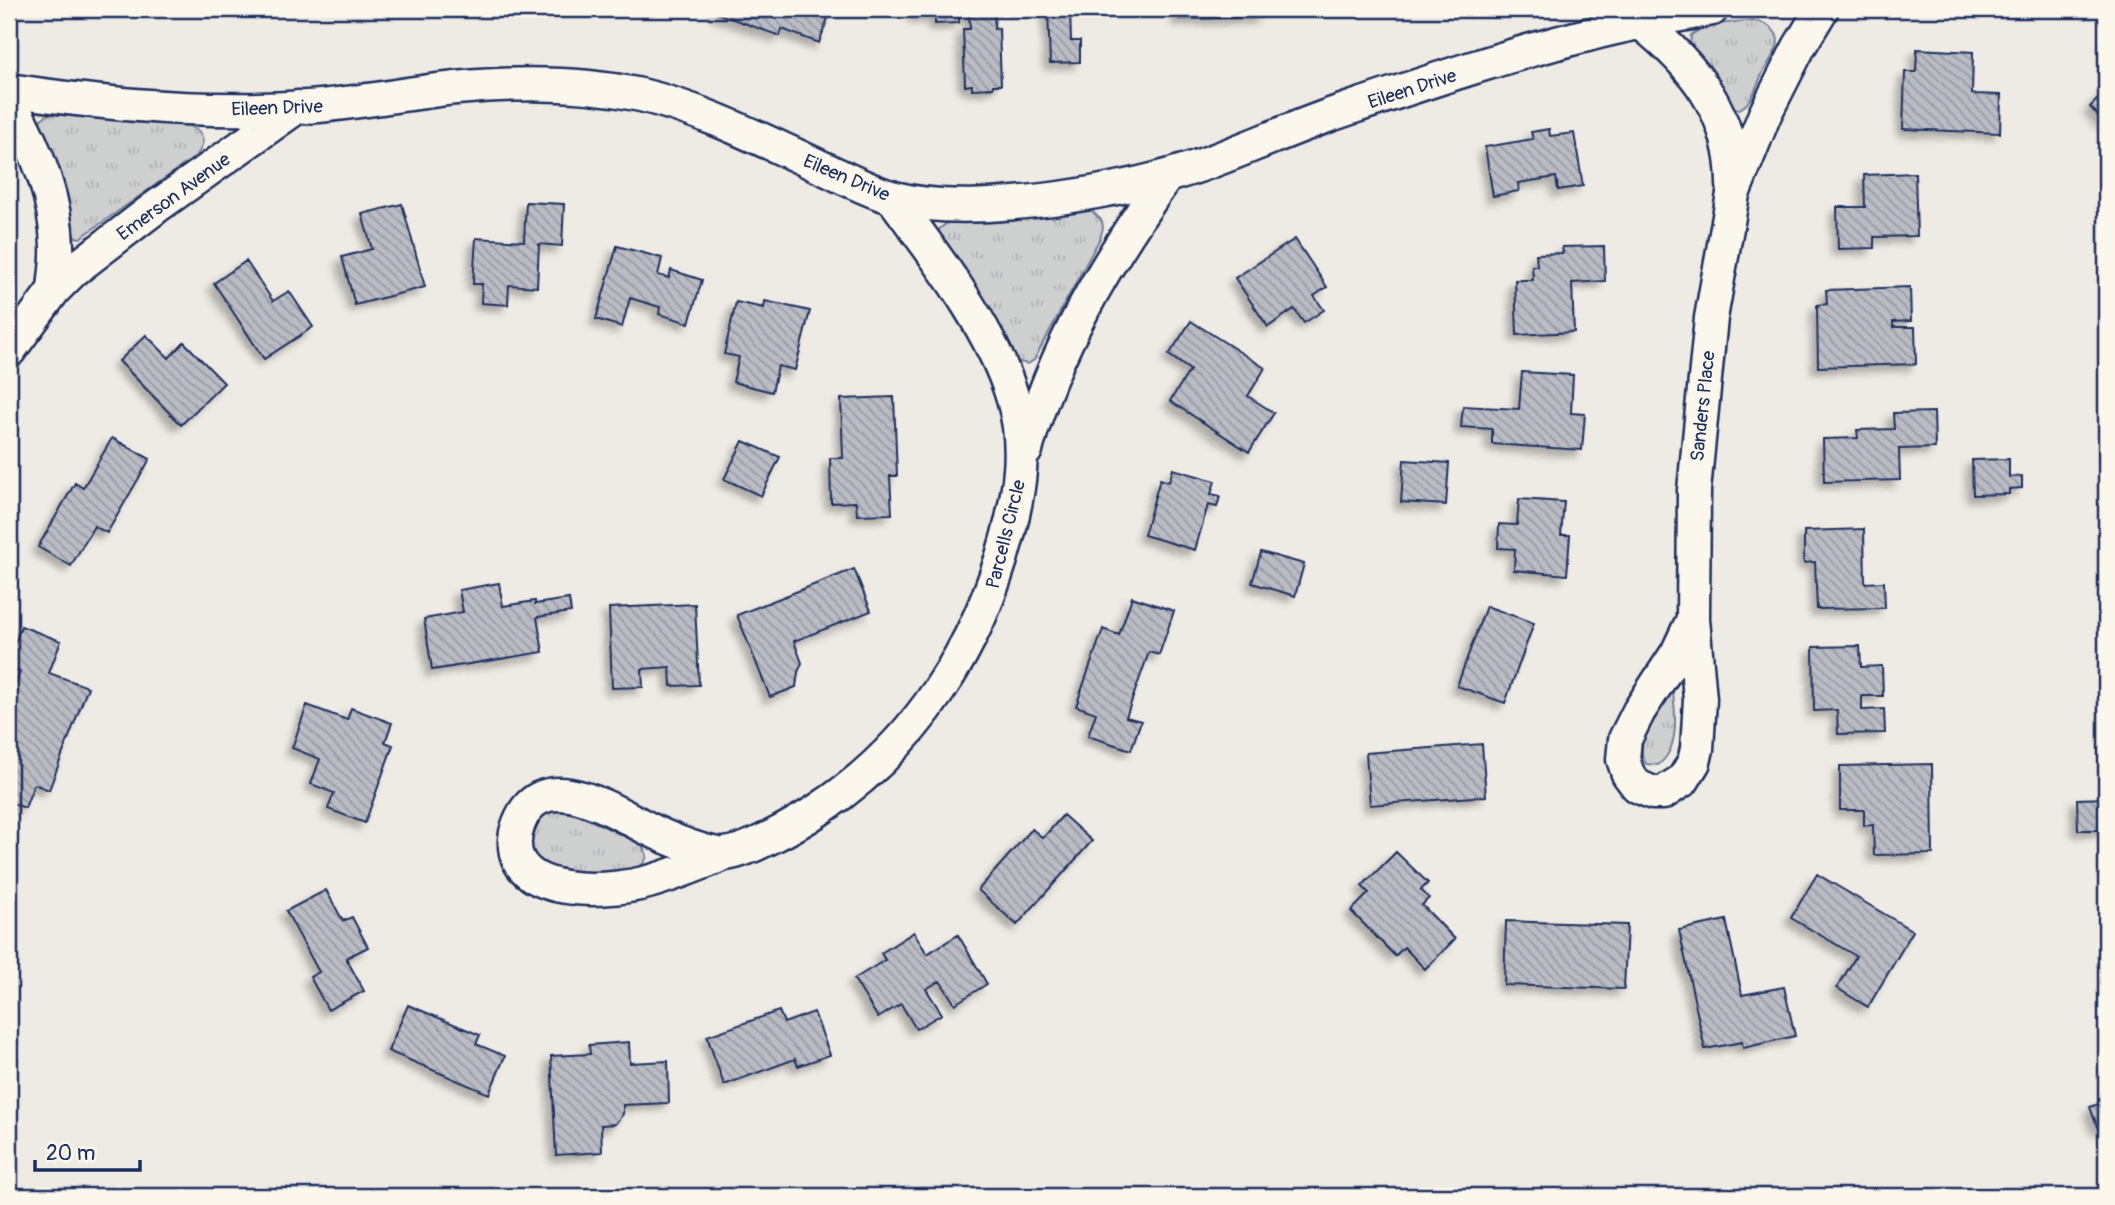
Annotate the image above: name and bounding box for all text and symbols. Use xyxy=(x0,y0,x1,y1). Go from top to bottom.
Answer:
street label: Eileen Drive xyxy=(1365,63,1460,115)
street label: Eileen Drive xyxy=(231,94,324,122)
street label: Emerson Avenue xyxy=(112,147,236,246)
street label: Eileen Drive xyxy=(800,149,894,207)
street label: Sanders Place xyxy=(1685,349,1721,463)
street label: Parcells Circle xyxy=(981,477,1031,591)
scale bar xyxy=(35,1128,140,1172)
text: 20 m xyxy=(46,1140,95,1167)

